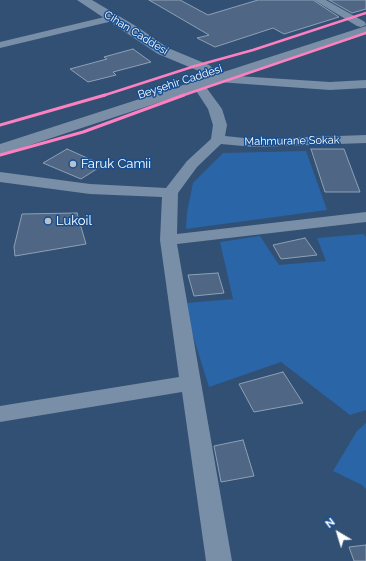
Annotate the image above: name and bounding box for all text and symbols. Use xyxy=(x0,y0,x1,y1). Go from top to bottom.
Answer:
street label: Cihan Caddesi xyxy=(102,8,170,58)
street label: Beyşehir Caddesi xyxy=(136,62,224,102)
street label: Mahmurane Sokak xyxy=(244,134,340,148)
place label: Faruk Camii xyxy=(81,156,151,172)
marker: Faruk Camii xyxy=(68,159,78,169)
place label: Lukoil xyxy=(56,213,92,229)
marker: Lukoil xyxy=(43,216,53,226)
north arrow xyxy=(318,513,358,553)
text: N xyxy=(323,515,338,531)

